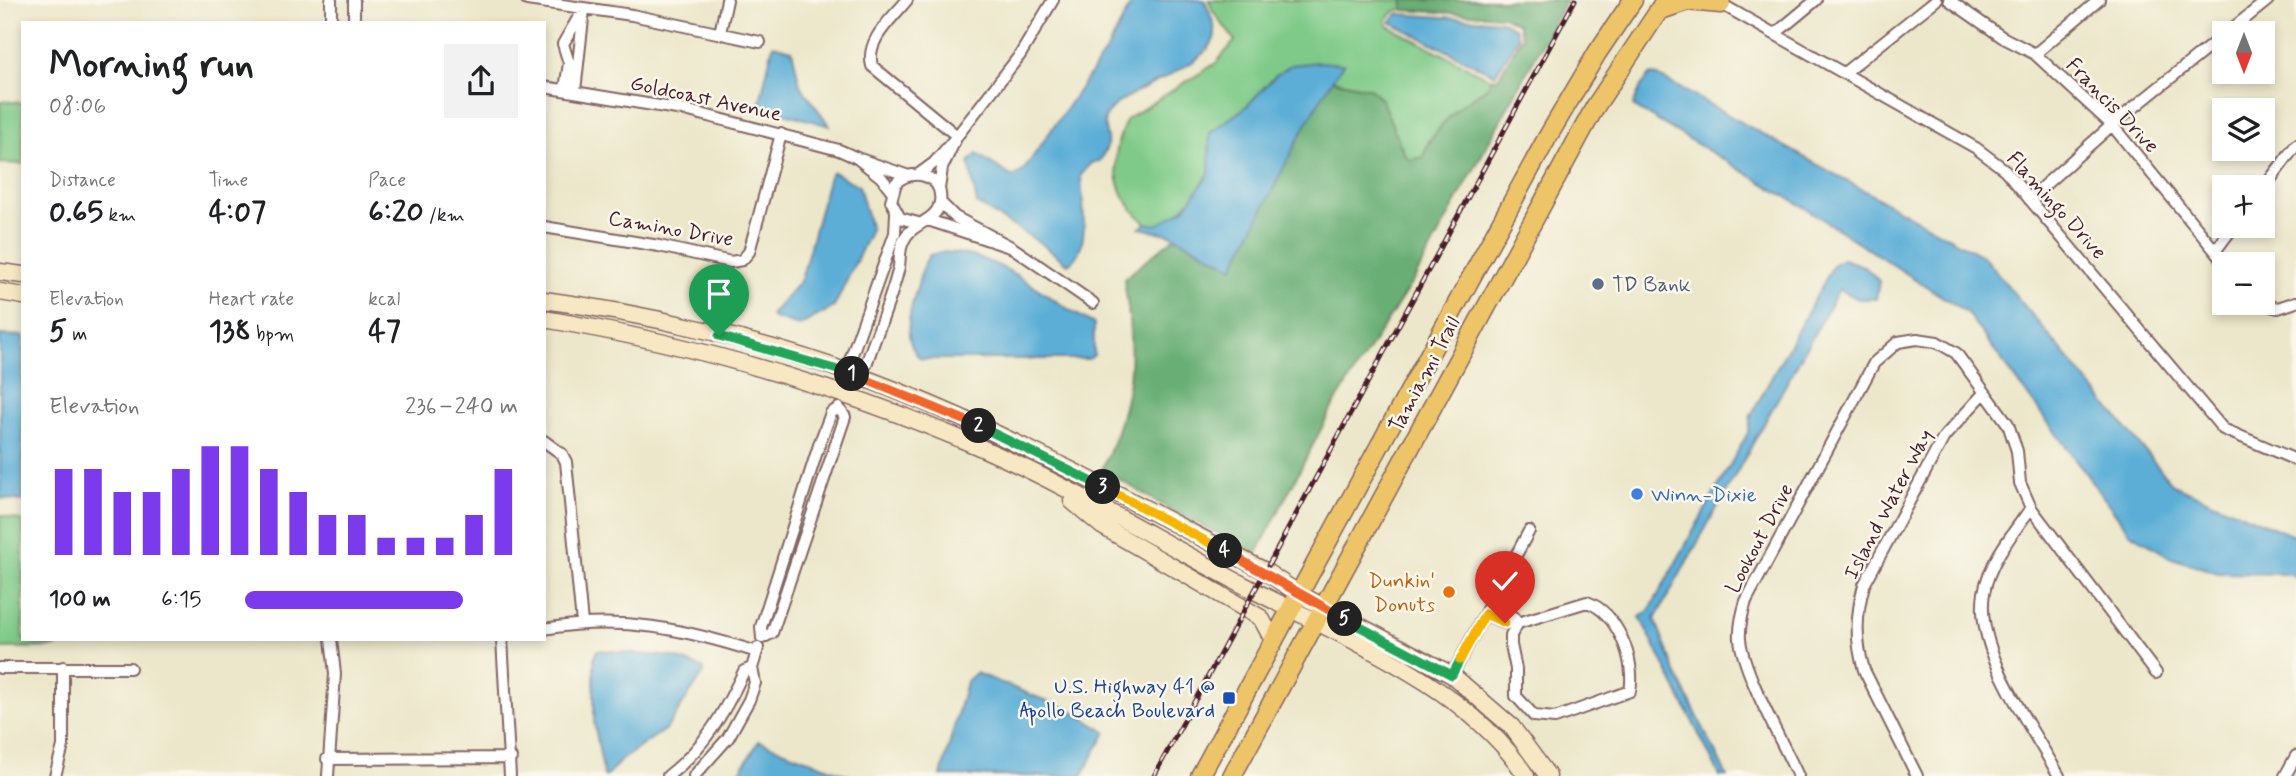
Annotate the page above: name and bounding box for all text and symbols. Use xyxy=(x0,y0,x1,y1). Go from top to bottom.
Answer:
north arrow xyxy=(2212,21,2275,84)
map controls xyxy=(2212,21,2275,315)
text: Morning run xyxy=(49,41,254,90)
button: share xyxy=(444,44,518,118)
street label: Francis Drive xyxy=(2060,52,2165,160)
street label: Goldcoast Avenue xyxy=(628,69,784,129)
text: 08:06 xyxy=(49,92,106,122)
button: layers xyxy=(2212,98,2275,161)
street label: Flamingo Drive xyxy=(1999,146,2112,267)
text: Distance xyxy=(49,168,116,193)
text: Time xyxy=(209,168,248,193)
text: Pace xyxy=(368,168,406,193)
button: + xyxy=(2212,175,2275,238)
text: 0.65 xyxy=(49,193,103,232)
text: 4:07 xyxy=(209,193,266,232)
text: 6:20 xyxy=(368,193,424,232)
text: km xyxy=(103,203,136,228)
text: /km xyxy=(424,203,465,228)
street label: Camino Drive xyxy=(606,204,736,254)
button: − xyxy=(2212,252,2275,315)
pin xyxy=(689,264,749,336)
place label: TD Bank xyxy=(1612,271,1691,299)
icon: arrive xyxy=(700,275,738,313)
marker: TD Bank xyxy=(1590,276,1606,292)
text: Elevation xyxy=(49,287,124,312)
text: Heart rate xyxy=(209,287,294,312)
text: kcal xyxy=(368,287,400,312)
text: 5 xyxy=(49,312,67,351)
text: 138 xyxy=(209,312,251,351)
text: 47 xyxy=(368,312,401,351)
street label: Tamiami Trail xyxy=(1383,312,1467,437)
text: m xyxy=(67,322,87,347)
text: bpm xyxy=(251,322,294,347)
pin: 1 xyxy=(834,356,870,392)
text: 1 xyxy=(847,361,856,386)
text: Elevation xyxy=(49,392,140,422)
text: 236–240 m xyxy=(405,392,518,422)
pin: 2 xyxy=(962,408,996,444)
text: 2 xyxy=(974,413,983,438)
street label: Island Water Way xyxy=(1838,425,1940,584)
pin: 3 xyxy=(1086,470,1120,504)
text: 3 xyxy=(1098,474,1107,499)
street label: Lookout Drive xyxy=(1719,479,1801,598)
place label: Winn-Dixie xyxy=(1651,481,1757,509)
marker: Winn-Dixie xyxy=(1629,486,1645,502)
pin: 4 xyxy=(1208,534,1242,568)
text: 4 xyxy=(1219,538,1230,563)
pin xyxy=(1475,551,1535,623)
icon: check xyxy=(1486,562,1524,600)
place label: Dunkin' Donuts xyxy=(1368,567,1435,619)
marker: Dunkin' Donuts xyxy=(1441,584,1457,600)
text: 100 m xyxy=(49,585,111,615)
text: 6:15 xyxy=(161,585,201,615)
pin: 5 xyxy=(1328,602,1362,636)
text: 5 xyxy=(1339,606,1350,631)
place label: U.S. Highway 41 @ Apollo Beach Boulevard xyxy=(1020,673,1215,726)
marker: U.S. Highway 41 @ Apollo Beach Boulevard xyxy=(1221,690,1237,706)

